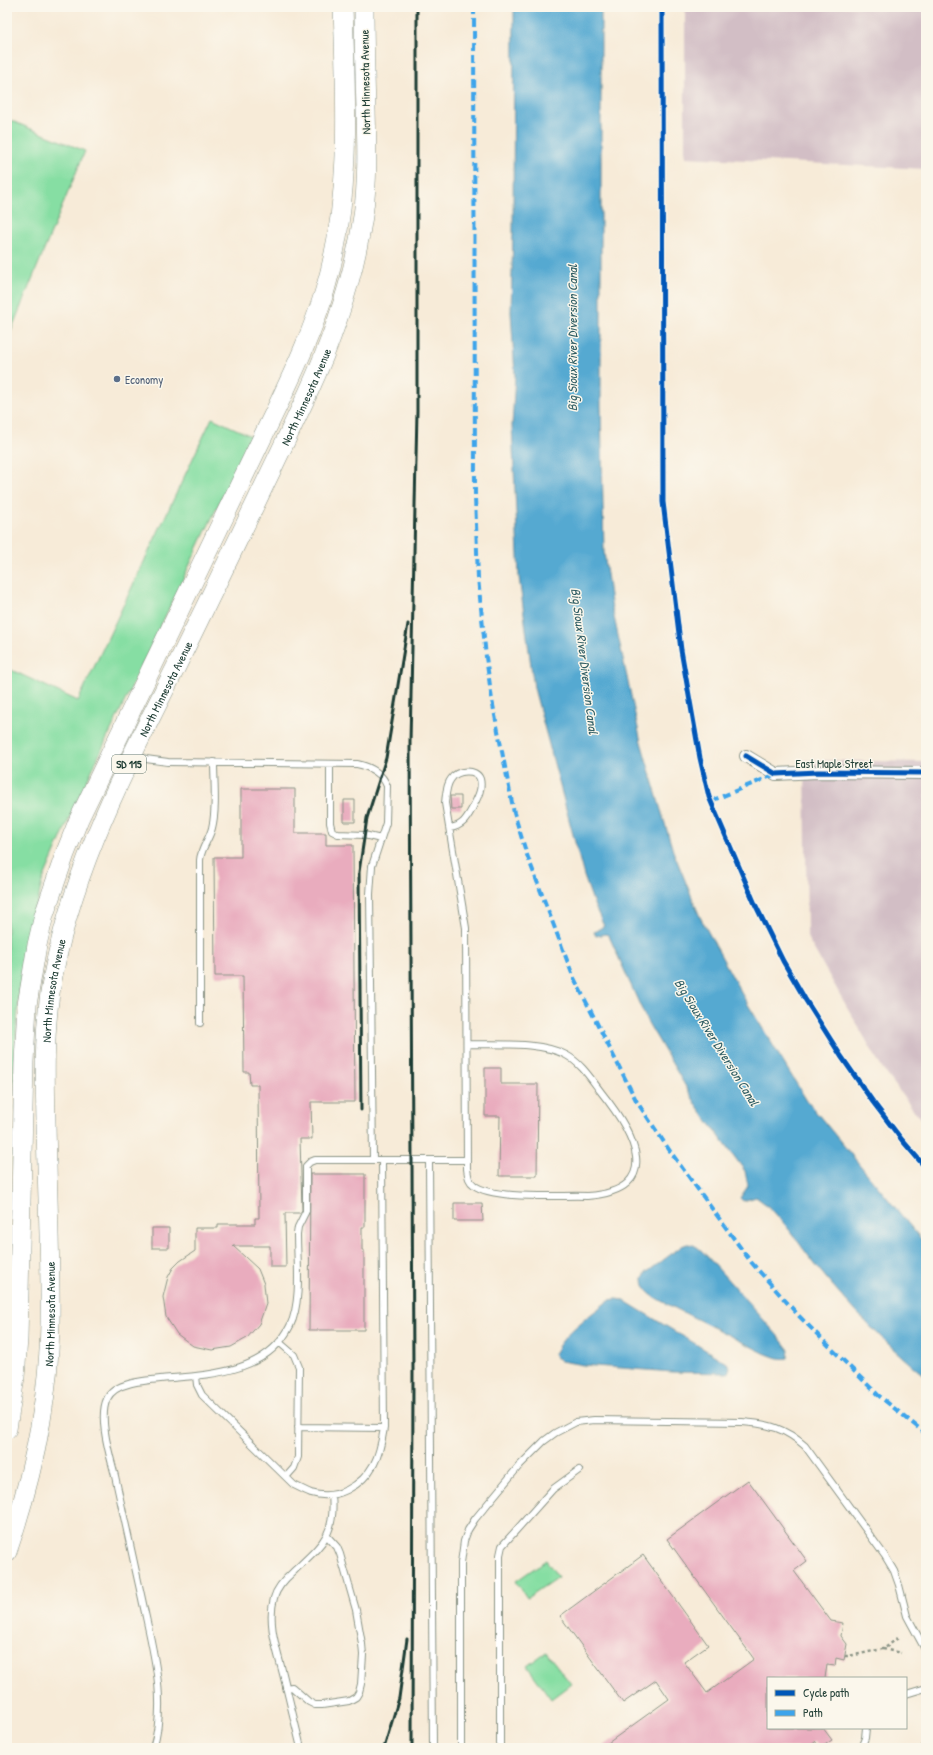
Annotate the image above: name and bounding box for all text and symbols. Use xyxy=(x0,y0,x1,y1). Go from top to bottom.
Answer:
street label: North Minnesota Avenue xyxy=(356,29,374,134)
water label: Big Sioux River Diversion Canal xyxy=(563,264,582,411)
street label: North Minnesota Avenue xyxy=(276,345,335,448)
place label: Economy xyxy=(125,371,163,388)
marker: Economy xyxy=(112,374,122,384)
water label: Big Sioux River Diversion Canal xyxy=(566,587,603,736)
street label: North Minnesota Avenue xyxy=(134,638,196,739)
road number: SD 115 xyxy=(112,755,146,773)
street label: East Maple Street xyxy=(795,755,873,772)
street label: North Minnesota Avenue xyxy=(37,937,69,1043)
water label: Big Sioux River Diversion Canal xyxy=(670,975,764,1110)
street label: North Minnesota Avenue xyxy=(39,1261,59,1367)
legend xyxy=(767,1677,907,1729)
text: Cycle path xyxy=(803,1684,849,1701)
text: Path xyxy=(803,1704,823,1721)

